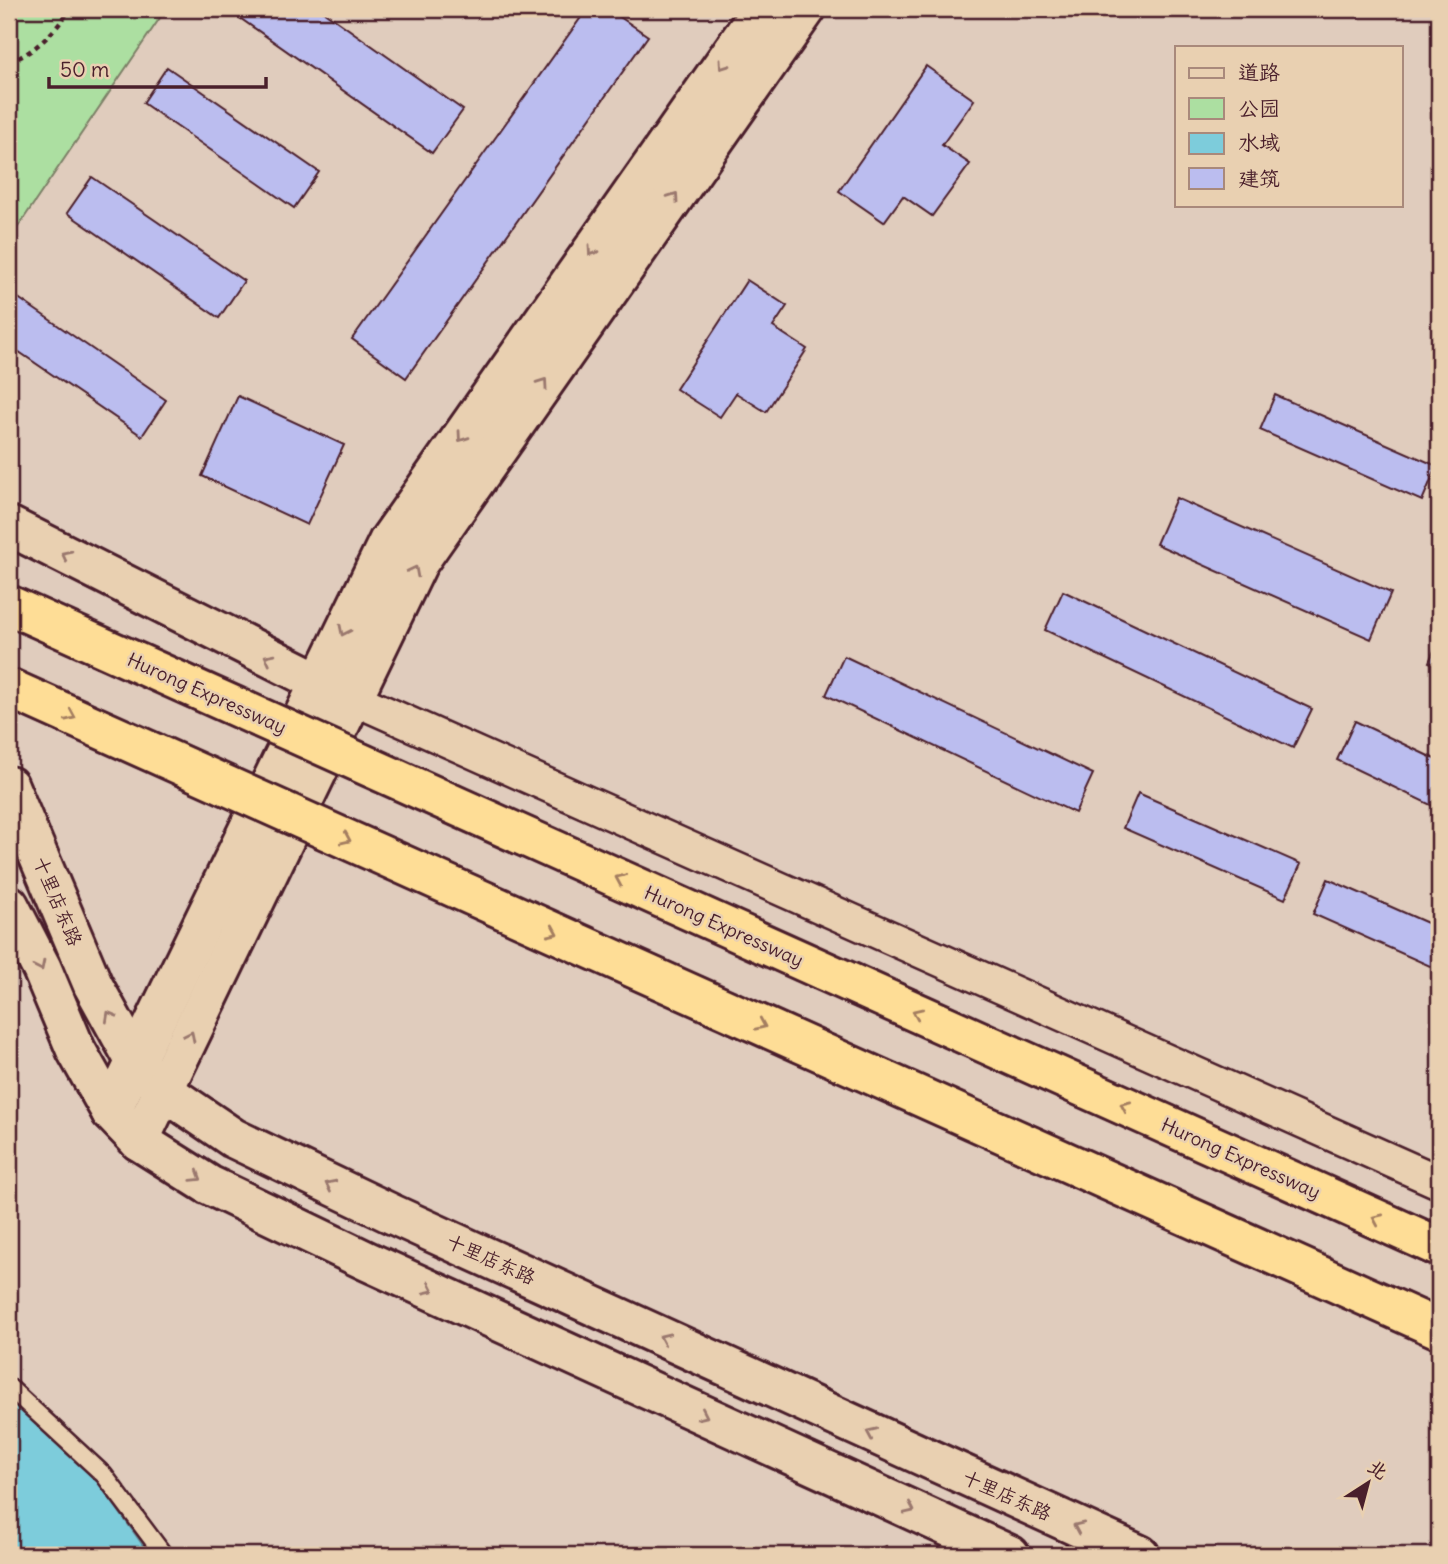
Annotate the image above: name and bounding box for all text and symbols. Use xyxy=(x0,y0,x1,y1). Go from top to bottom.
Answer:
scale bar xyxy=(49,46,266,90)
legend xyxy=(1175,46,1402,206)
text: 50 m xyxy=(60,56,109,83)
one-way arrow xyxy=(719,57,731,70)
text: 道路 xyxy=(1238,59,1280,86)
text: 公园 xyxy=(1238,95,1280,122)
text: 水域 xyxy=(1238,129,1280,156)
text: 建筑 xyxy=(1238,165,1280,192)
one-way arrow xyxy=(666,192,678,205)
one-way arrow xyxy=(588,243,600,256)
one-way arrow xyxy=(535,378,548,391)
one-way arrow xyxy=(457,429,470,442)
one-way arrow xyxy=(61,550,73,563)
one-way arrow xyxy=(406,566,420,578)
one-way arrow xyxy=(338,624,352,636)
street label: Hurong Expressway xyxy=(124,647,290,739)
one-way arrow xyxy=(264,652,276,666)
one-way arrow xyxy=(64,708,76,722)
one-way arrow xyxy=(339,831,351,845)
street label: 十里店东路 xyxy=(28,853,88,949)
one-way arrow xyxy=(615,873,628,887)
street label: Hurong Expressway xyxy=(641,880,807,972)
one-way arrow xyxy=(546,924,559,938)
one-way arrow xyxy=(31,959,45,971)
one-way arrow xyxy=(912,1007,925,1021)
one-way arrow xyxy=(105,1011,118,1024)
one-way arrow xyxy=(754,1017,766,1031)
one-way arrow xyxy=(182,1031,196,1043)
one-way arrow xyxy=(1120,1100,1132,1114)
street label: Hurong Expressway xyxy=(1158,1112,1324,1204)
one-way arrow xyxy=(189,1169,202,1182)
one-way arrow xyxy=(325,1179,337,1193)
one-way arrow xyxy=(1372,1213,1384,1227)
street label: 十里店东路 xyxy=(443,1229,539,1289)
one-way arrow xyxy=(422,1281,434,1295)
one-way arrow xyxy=(659,1332,671,1346)
one-way arrow xyxy=(696,1406,708,1420)
one-way arrow xyxy=(866,1427,878,1441)
north arrow xyxy=(1332,1448,1402,1518)
text: 北 xyxy=(1363,1454,1393,1485)
street label: 十里店东路 xyxy=(959,1465,1055,1525)
one-way arrow xyxy=(903,1501,915,1515)
one-way arrow xyxy=(1073,1521,1085,1535)

